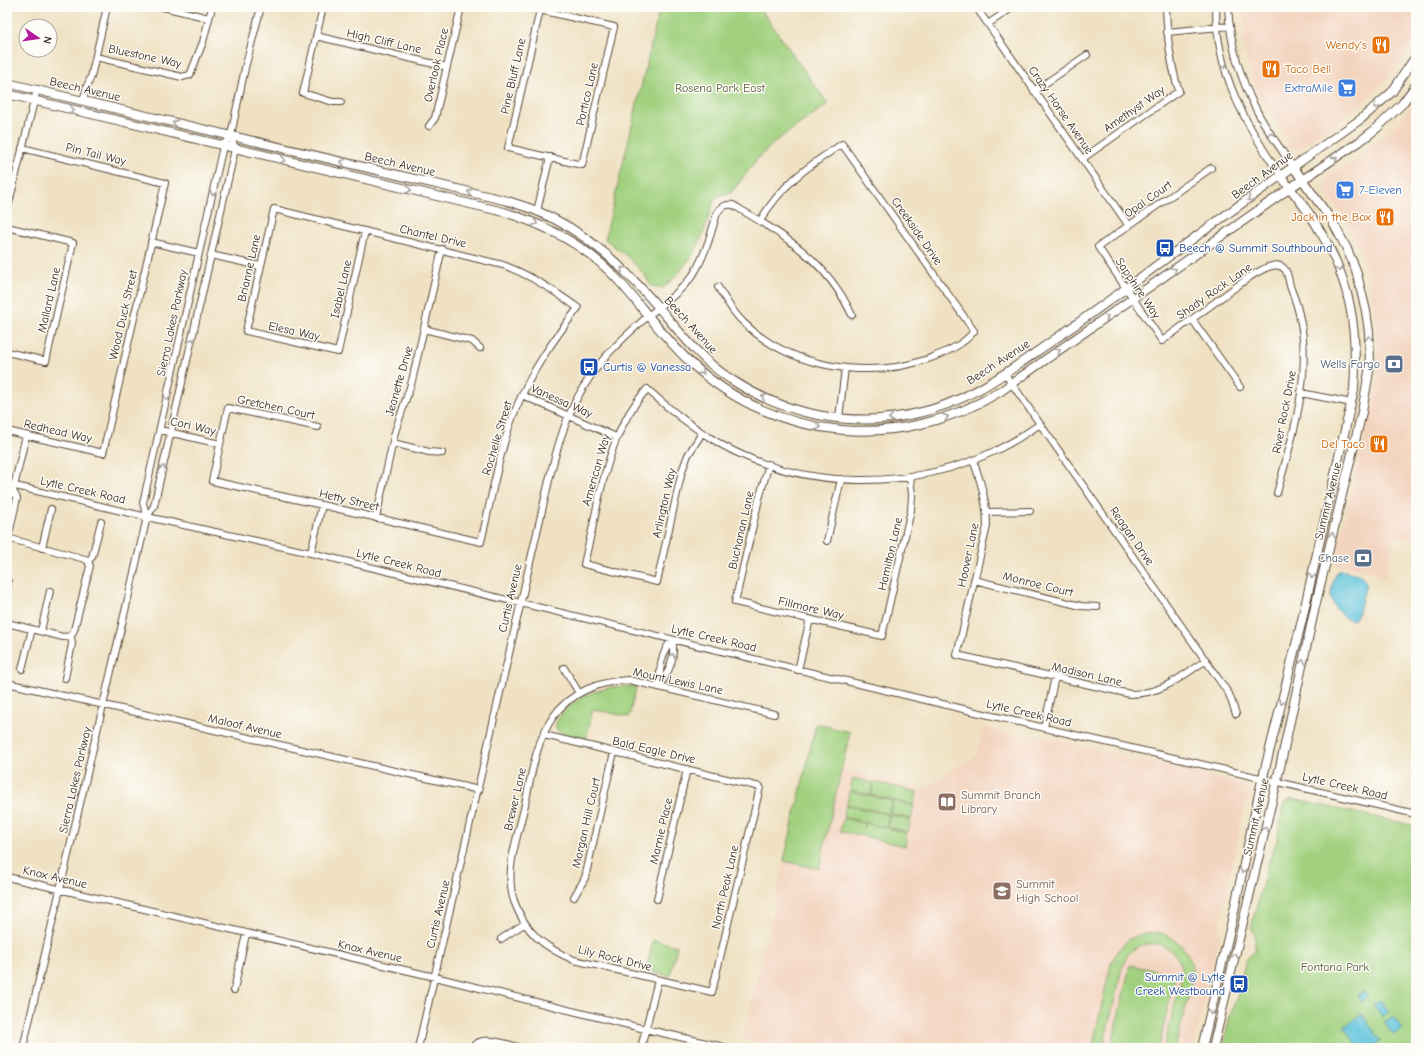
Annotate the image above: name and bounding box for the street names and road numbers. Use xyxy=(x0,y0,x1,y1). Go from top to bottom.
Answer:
street label: High Cliff Lane xyxy=(345,26,423,56)
street label: Overlook Place xyxy=(421,27,451,103)
street label: Pine Bluff Lane xyxy=(497,37,529,115)
street label: Bluestone Way xyxy=(107,41,183,71)
street label: Portico Lane xyxy=(573,61,601,127)
street label: Crazy Horse Avenue xyxy=(1025,63,1097,157)
street label: Beech Avenue xyxy=(48,74,122,104)
street label: Amethyst Way xyxy=(1101,82,1168,135)
street label: Pin Tail Way xyxy=(64,140,128,168)
street label: Beech Avenue xyxy=(1229,148,1295,202)
street label: Beech Avenue xyxy=(363,149,437,179)
street label: Opal Court xyxy=(1121,177,1175,220)
street label: Creekside Drive xyxy=(888,194,946,268)
street label: Chantel Drive xyxy=(398,222,468,250)
street label: Brianne Lane xyxy=(234,233,264,303)
street label: Sapphire Way xyxy=(1113,255,1164,322)
street label: Isabel Lane xyxy=(327,258,355,320)
street label: Shady Rock Lane xyxy=(1174,260,1254,322)
street label: Mallard Lane xyxy=(35,266,63,334)
street label: Wood Duck Street xyxy=(106,268,140,362)
street label: Sierra Lakes Parkway xyxy=(154,268,190,378)
street label: Beech Avenue xyxy=(662,293,720,357)
street label: Elesa Way xyxy=(267,319,322,343)
street label: Beech Avenue xyxy=(964,336,1032,388)
street label: Jeanette Drive xyxy=(382,344,416,418)
street label: River Rock Drive xyxy=(1269,369,1299,455)
street label: Vanessa Way xyxy=(529,381,596,421)
street label: Gretchen Court xyxy=(236,392,317,422)
street label: Rochelle Street xyxy=(479,399,515,477)
street label: Cori Way xyxy=(169,414,218,438)
street label: Redhead Way xyxy=(23,416,94,446)
street label: American Way xyxy=(579,432,613,508)
street label: Summit Avenue xyxy=(1312,461,1344,541)
street label: Arlington Way xyxy=(649,466,679,539)
street label: Lytle Creek Road xyxy=(39,473,127,507)
street label: Hetty Street xyxy=(318,486,381,514)
street label: Buchanan Lane xyxy=(725,489,757,571)
street label: Reagan Drive xyxy=(1107,504,1157,568)
street label: Hamilton Lane xyxy=(875,516,905,592)
street label: Hoover Lane xyxy=(954,522,982,588)
street label: Lytle Creek Road xyxy=(355,546,443,580)
street label: Curtis Avenue xyxy=(495,562,525,634)
street label: Monroe Court xyxy=(1001,568,1075,600)
street label: Fillmore Way xyxy=(777,594,846,622)
street label: Lytle Creek Road xyxy=(670,621,758,655)
street label: Madison Lane xyxy=(1050,659,1124,689)
street label: Mount Lewis Lane xyxy=(632,665,724,697)
street label: Lytle Creek Road xyxy=(985,696,1073,730)
street label: Maloof Avenue xyxy=(207,711,283,741)
street label: Sierra Lakes Parkway xyxy=(56,725,94,835)
street label: Bald Eagle Drive xyxy=(611,734,697,766)
street label: Brewer Lane xyxy=(501,766,529,832)
street label: Lytle Creek Road xyxy=(1301,769,1389,803)
street label: Morgan Hill Court xyxy=(569,776,603,870)
street label: Summit Avenue xyxy=(1240,777,1272,857)
street label: Marnie Place xyxy=(647,796,675,866)
street label: North Peak Lane xyxy=(709,844,741,930)
street label: Knox Avenue xyxy=(21,863,89,891)
street label: Curtis Avenue xyxy=(423,878,453,950)
street label: Knox Avenue xyxy=(336,937,404,965)
street label: Lily Rock Drive xyxy=(577,942,653,974)

